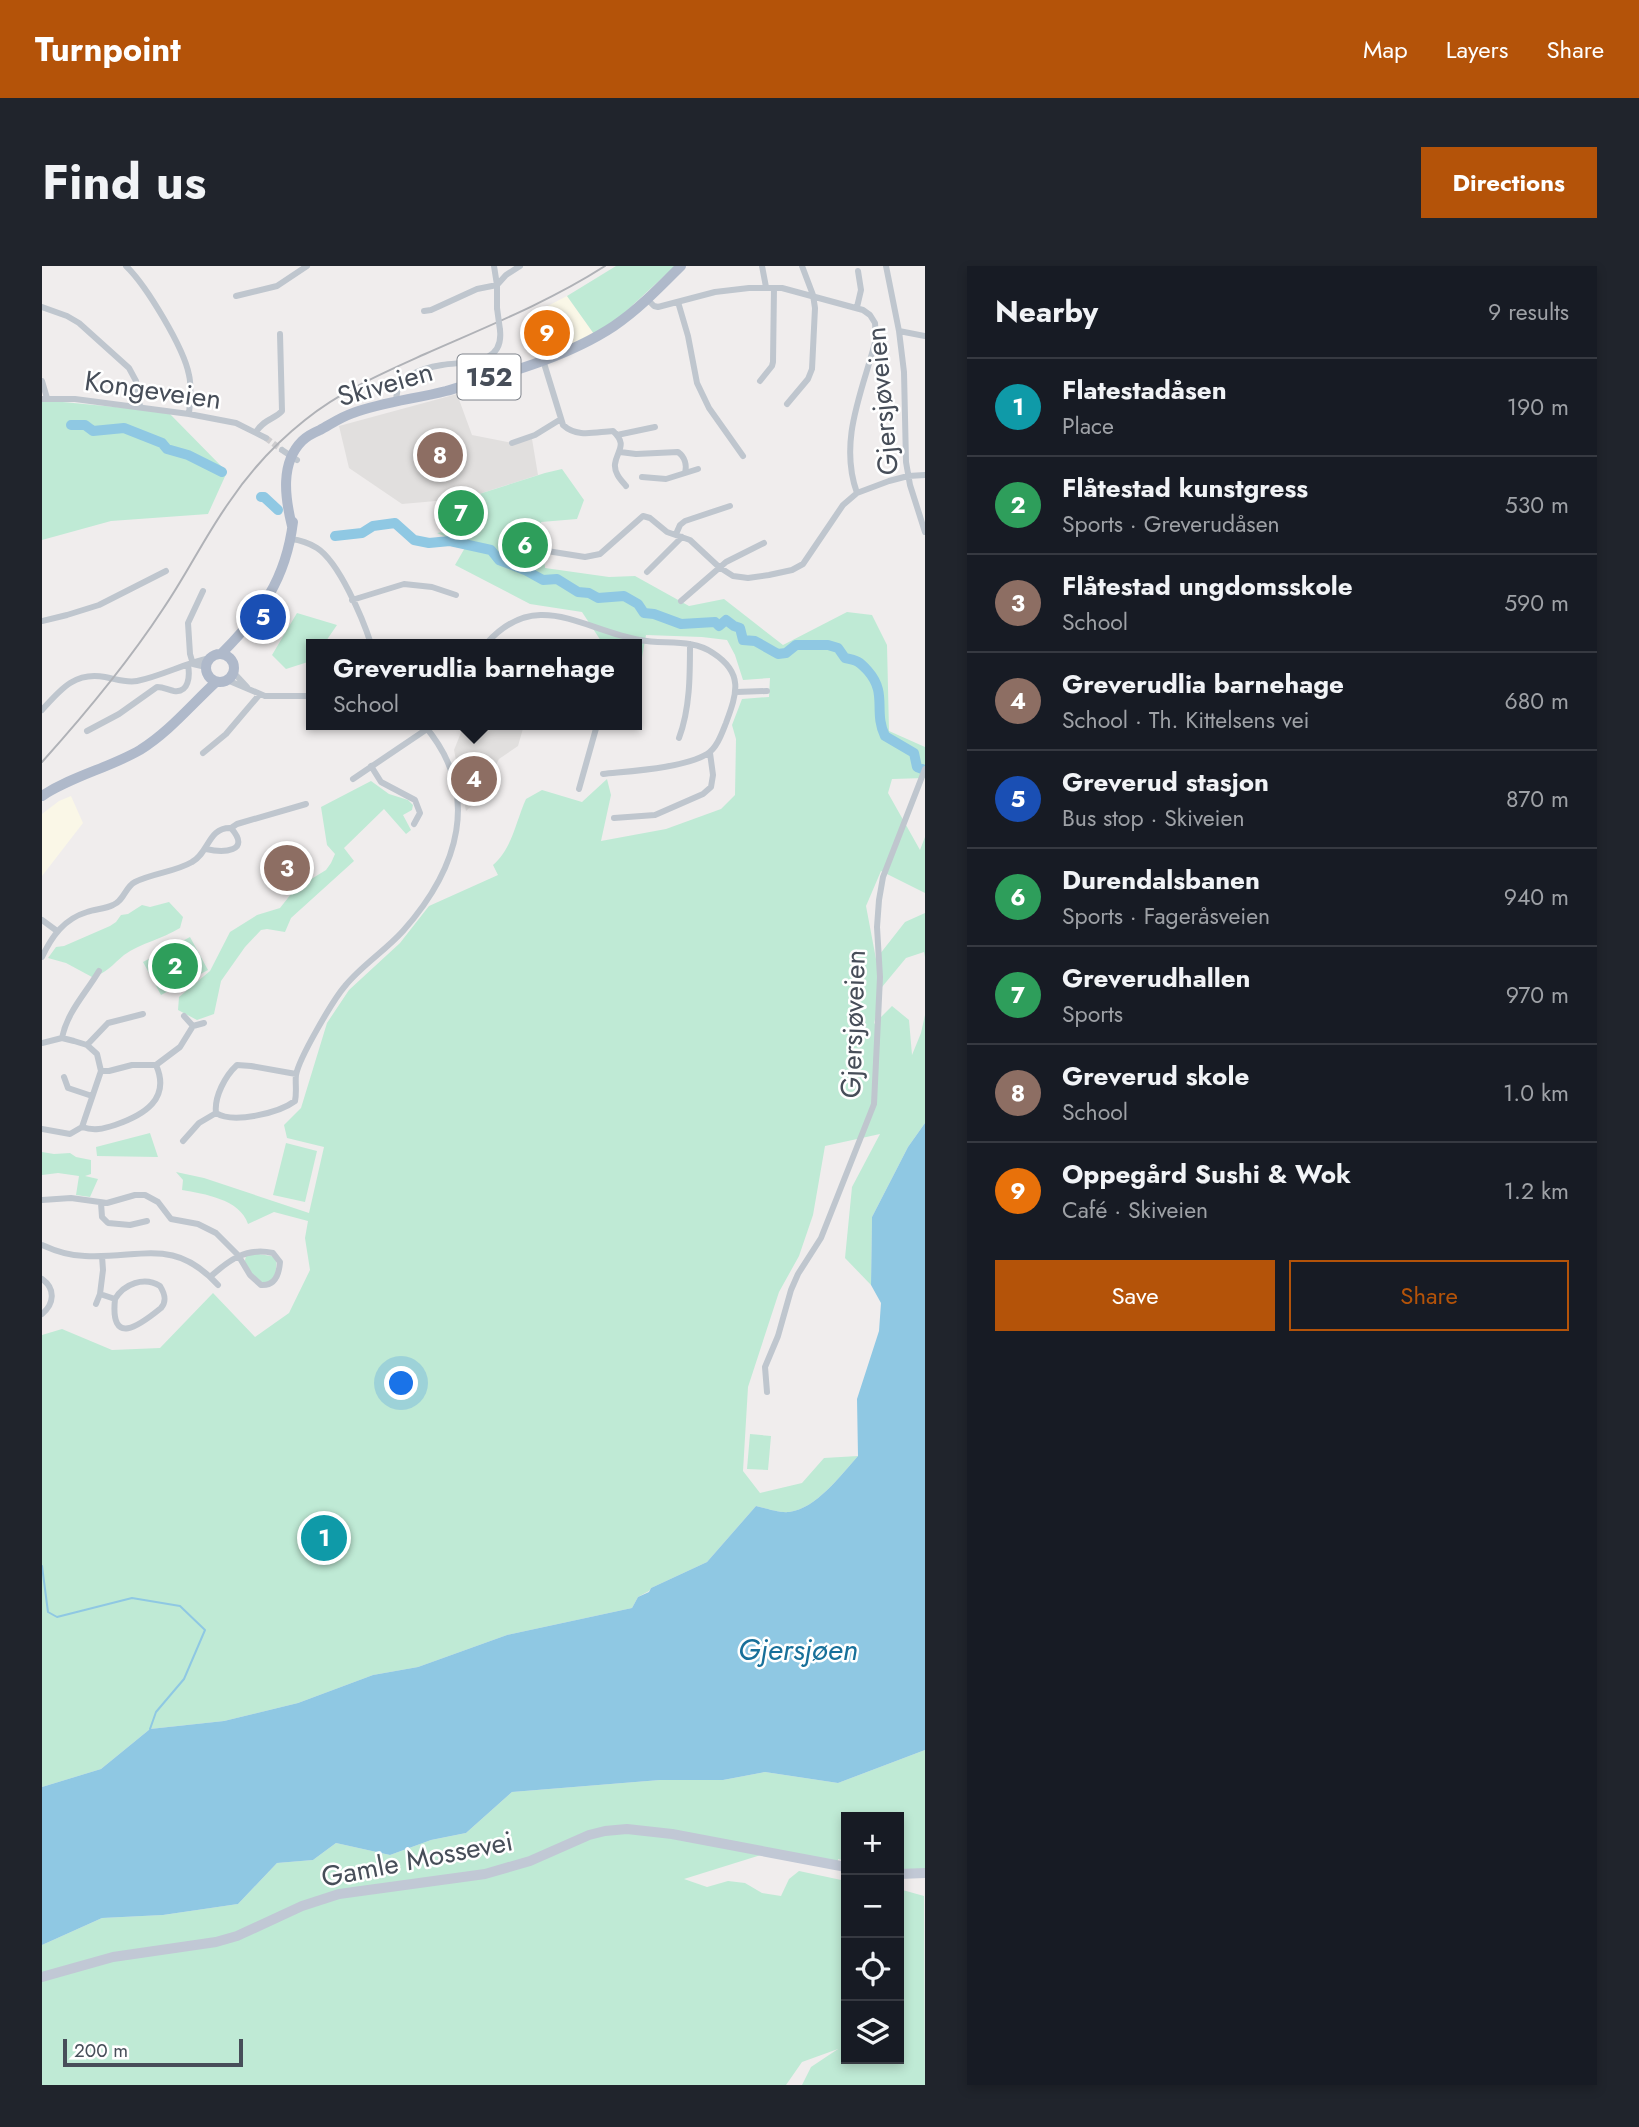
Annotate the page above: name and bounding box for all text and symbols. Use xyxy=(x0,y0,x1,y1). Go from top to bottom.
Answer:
text: Turnpoint xyxy=(35,26,181,73)
text: Map xyxy=(1363,32,1408,67)
text: Layers xyxy=(1446,32,1508,67)
text: Share xyxy=(1546,32,1604,67)
text: Find us xyxy=(42,147,206,217)
button: Directions xyxy=(1421,147,1597,218)
text: Nearby xyxy=(995,290,1098,333)
text: 9 results xyxy=(1488,295,1569,329)
pin: 9 xyxy=(524,307,570,359)
street label: Gjersjøveien xyxy=(855,325,909,477)
street label: Skiveien xyxy=(332,351,438,417)
road number: 152 xyxy=(458,354,520,400)
street label: Kongeveien xyxy=(82,360,224,420)
text: Flatestadåsen xyxy=(1062,371,1227,409)
text: 1 xyxy=(1012,390,1024,424)
text: 190 m xyxy=(1507,390,1569,424)
text: Place xyxy=(1062,409,1114,443)
pin: 8 xyxy=(417,429,463,481)
text: Flåtestad kunstgress xyxy=(1062,469,1308,507)
pin: 7 xyxy=(438,487,484,539)
text: 2 xyxy=(1010,488,1026,522)
text: 530 m xyxy=(1505,488,1569,522)
text: Sports · Greverudåsen xyxy=(1062,507,1280,541)
pin: 6 xyxy=(502,519,548,571)
text: Flåtestad ungdomsskole xyxy=(1062,567,1353,605)
text: 3 xyxy=(1011,586,1025,620)
text: 590 m xyxy=(1504,586,1569,620)
pin: 5 xyxy=(240,591,286,643)
text: School xyxy=(1062,605,1128,639)
popup xyxy=(306,639,642,730)
text: Greverudlia barnehage xyxy=(333,649,615,687)
text: Greverudlia barnehage xyxy=(1062,665,1344,703)
text: 4 xyxy=(1010,684,1026,718)
text: 680 m xyxy=(1505,684,1569,718)
text: School xyxy=(333,687,399,721)
text: School · Th. Kittelsens vei xyxy=(1062,703,1309,737)
pin: 4 xyxy=(451,753,497,805)
text: Greverud stasjon xyxy=(1062,763,1269,801)
text: 5 xyxy=(1011,782,1025,816)
text: 870 m xyxy=(1506,782,1569,816)
text: Bus stop · Skiveien xyxy=(1062,801,1244,835)
pin: 3 xyxy=(264,842,310,894)
text: Durendalsbanen xyxy=(1062,861,1260,899)
text: 6 xyxy=(1010,880,1026,914)
text: 940 m xyxy=(1504,880,1569,914)
text: Sports · Fageråsveien xyxy=(1062,899,1270,933)
pin: 2 xyxy=(152,940,198,992)
street label: Gjersjøveien xyxy=(830,949,876,1099)
text: Greverudhallen xyxy=(1062,959,1251,997)
text: 7 xyxy=(1011,978,1025,1012)
text: 970 m xyxy=(1506,978,1569,1012)
text: Sports xyxy=(1062,997,1123,1031)
text: Greverud skole xyxy=(1062,1057,1249,1095)
text: 8 xyxy=(1011,1076,1025,1110)
text: 1.0 km xyxy=(1503,1076,1569,1110)
text: School xyxy=(1062,1095,1128,1129)
text: Oppegård Sushi & Wok xyxy=(1062,1155,1351,1193)
text: 9 xyxy=(1010,1174,1026,1208)
text: 1.2 km xyxy=(1504,1174,1569,1208)
text: Café · Skiveien xyxy=(1062,1193,1208,1227)
button: Save xyxy=(995,1260,1275,1331)
button: Share xyxy=(1289,1260,1569,1331)
your location xyxy=(384,1366,418,1400)
pin: 1 xyxy=(301,1512,347,1564)
water label: Gjersjøen xyxy=(738,1628,858,1671)
map controls xyxy=(841,1812,904,2064)
button: + xyxy=(841,1812,904,1875)
street label: Gamle Mossevei xyxy=(318,1820,516,1898)
button: − xyxy=(841,1875,904,1938)
button: locate xyxy=(841,1938,904,2001)
button: layers xyxy=(841,2001,904,2064)
scale bar xyxy=(63,2036,243,2068)
text: 200 m xyxy=(74,2037,128,2064)

